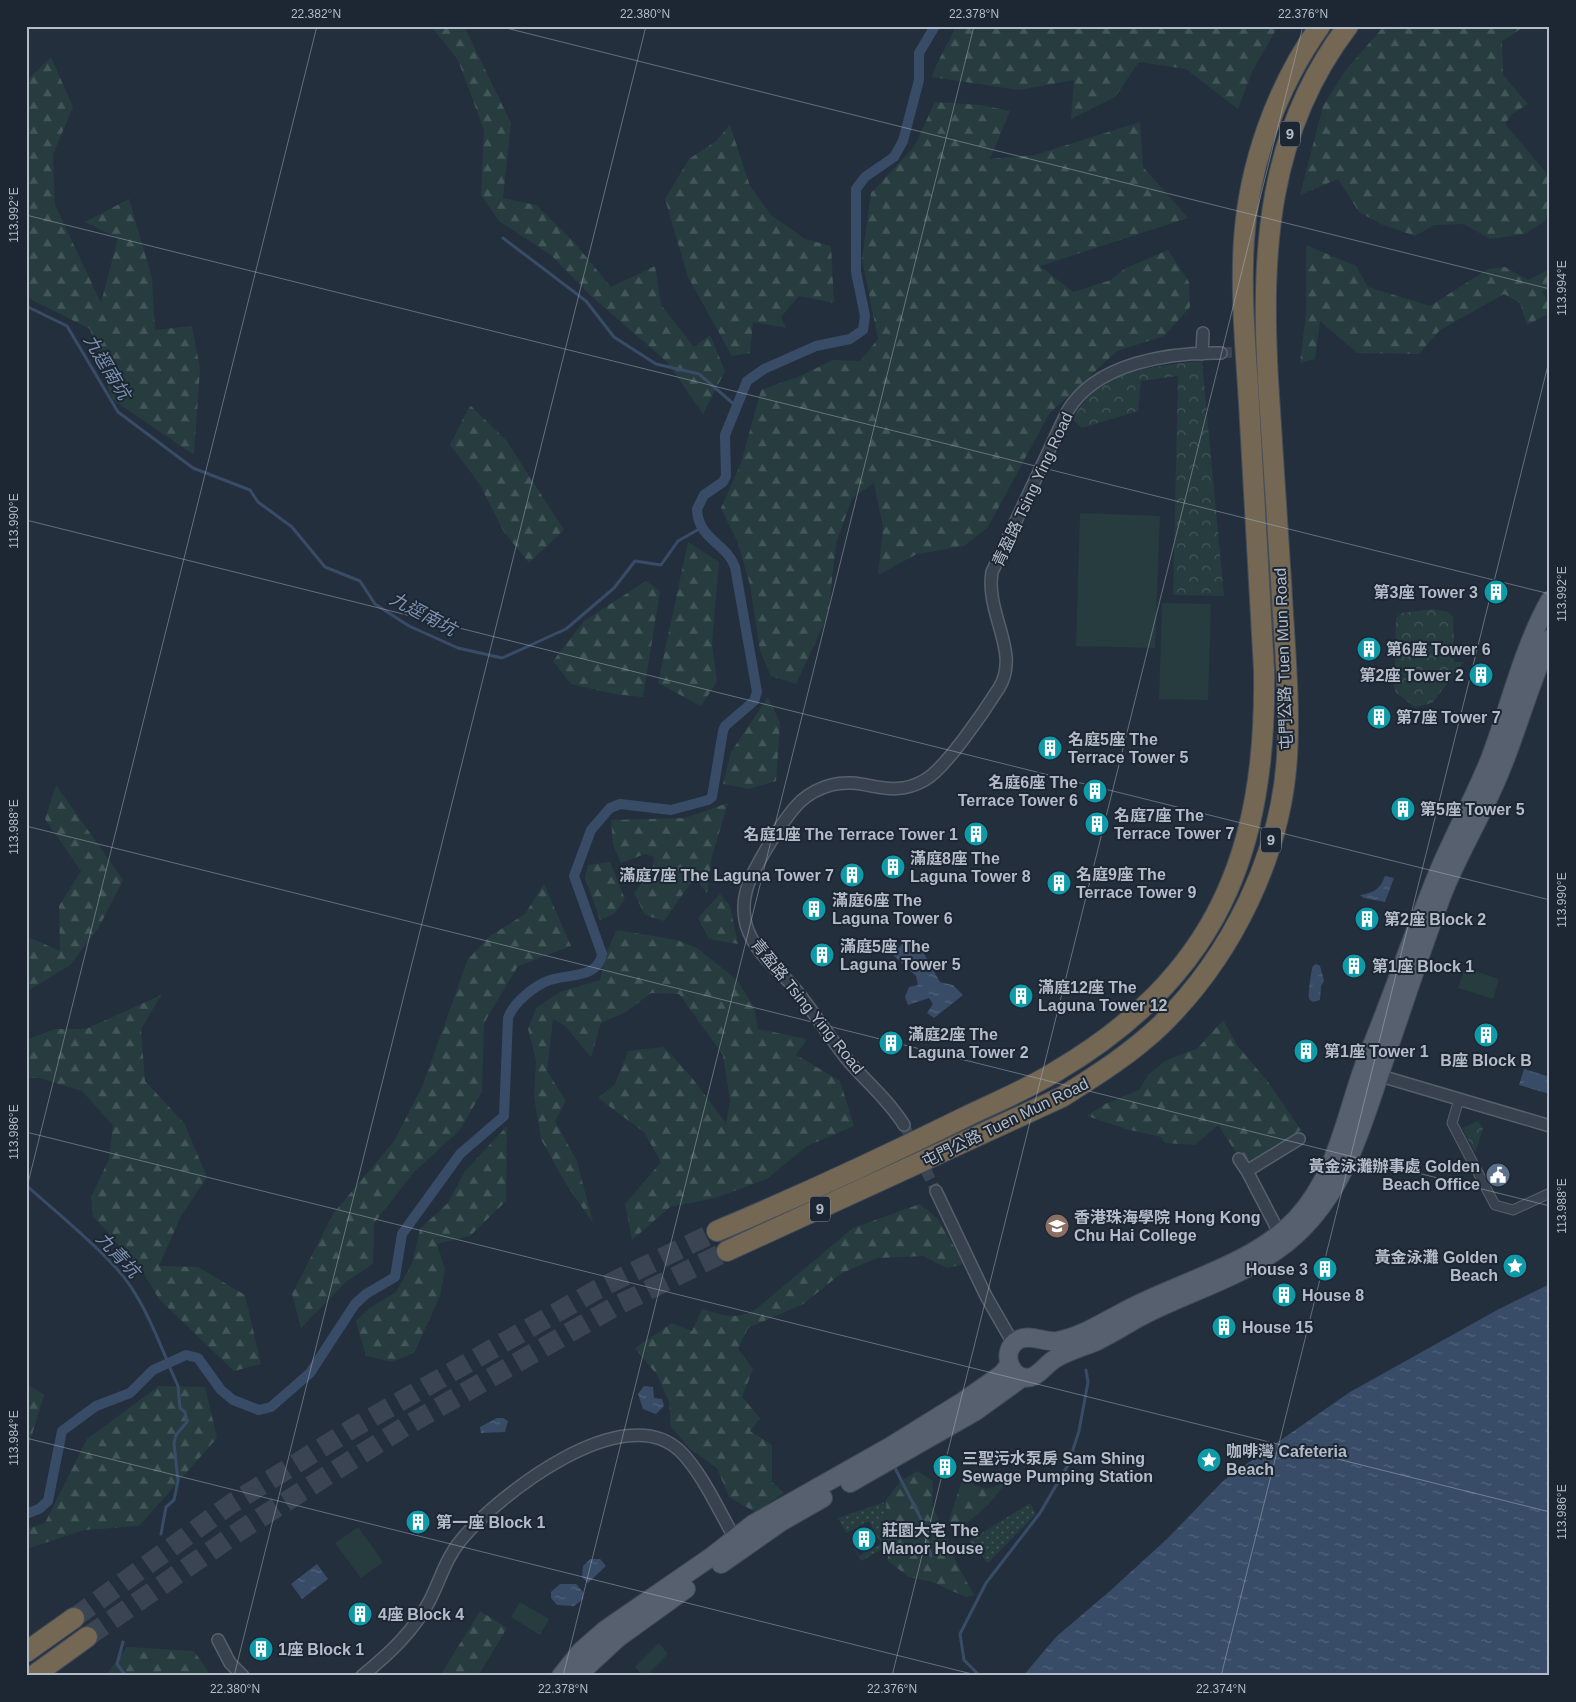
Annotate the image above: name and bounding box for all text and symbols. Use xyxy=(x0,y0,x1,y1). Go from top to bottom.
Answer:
text: 22.382°N xyxy=(291,7,341,21)
text: 22.380°N xyxy=(620,7,670,21)
text: 22.378°N xyxy=(949,7,999,21)
text: 22.376°N xyxy=(1278,7,1328,21)
road number: 9 xyxy=(1280,122,1300,146)
text: 113.992°E xyxy=(7,187,21,243)
text: 113.994°E xyxy=(1555,260,1569,316)
water label: 九逕南坑 xyxy=(80,331,136,406)
street label: 青盈路 Tsing Ying Road xyxy=(989,409,1076,569)
text: 113.990°E xyxy=(7,493,21,549)
text: 113.992°E xyxy=(1555,566,1569,622)
street label: 屯門公路 Tuen Mun Road xyxy=(1272,567,1295,751)
building icon: 第3座 Tower 3 xyxy=(1483,579,1509,605)
place label: 第3座 Tower 3 xyxy=(1373,583,1478,601)
water label: 九逕南坑 xyxy=(387,588,462,641)
building icon: 第6座 Tower 6 xyxy=(1356,636,1382,662)
place label: 第6座 Tower 6 xyxy=(1386,640,1491,658)
building icon: 第2座 Tower 2 xyxy=(1468,662,1494,688)
place label: 第2座 Tower 2 xyxy=(1359,666,1464,684)
building icon: 第7座 Tower 7 xyxy=(1366,704,1392,730)
place label: 第7座 Tower 7 xyxy=(1396,708,1501,726)
place label: 名庭5座 The Terrace Tower 5 xyxy=(1068,731,1188,766)
building icon: 名庭5座 The Terrace Tower 5 xyxy=(1037,735,1063,761)
place label: 名庭6座 The Terrace Tower 6 xyxy=(958,774,1078,809)
building icon: 名庭6座 The Terrace Tower 6 xyxy=(1082,778,1108,804)
building icon: 第5座 Tower 5 xyxy=(1390,796,1416,822)
text: 113.988°E xyxy=(7,799,21,855)
place label: 第5座 Tower 5 xyxy=(1420,800,1525,818)
place label: 名庭7座 The Terrace Tower 7 xyxy=(1114,807,1234,842)
building icon: 名庭7座 The Terrace Tower 7 xyxy=(1084,811,1110,837)
building icon: 名庭1座 The Terrace Tower 1 xyxy=(963,821,989,847)
place label: 名庭1座 The Terrace Tower 1 xyxy=(743,826,958,843)
road number: 9 xyxy=(1261,828,1281,852)
place label: 滿庭8座 The Laguna Tower 8 xyxy=(910,850,1031,885)
building icon: 滿庭8座 The Laguna Tower 8 xyxy=(880,854,906,880)
building icon: 滿庭7座 The Laguna Tower 7 xyxy=(839,862,865,888)
place label: 名庭9座 The Terrace Tower 9 xyxy=(1076,866,1196,901)
place label: 滿庭7座 The Laguna Tower 7 xyxy=(619,867,834,884)
building icon: 名庭9座 The Terrace Tower 9 xyxy=(1046,870,1072,896)
text: 113.990°E xyxy=(1555,872,1569,928)
place label: 滿庭6座 The Laguna Tower 6 xyxy=(832,892,953,927)
building icon: 滿庭6座 The Laguna Tower 6 xyxy=(801,896,827,922)
building icon: 第2座 Block 2 xyxy=(1354,906,1380,932)
place label: 第2座 Block 2 xyxy=(1384,910,1486,928)
street label: 青盈路 Tsing Ying Road xyxy=(748,936,867,1077)
place label: 滿庭5座 The Laguna Tower 5 xyxy=(840,938,961,973)
building icon: 滿庭5座 The Laguna Tower 5 xyxy=(809,942,835,968)
building icon: 第1座 Block 1 xyxy=(1341,953,1367,979)
place label: 第1座 Block 1 xyxy=(1372,957,1474,975)
place label: 滿庭12座 The Laguna Tower 12 xyxy=(1038,979,1168,1014)
building icon: 滿庭12座 The Laguna Tower 12 xyxy=(1008,983,1034,1009)
building icon: B座 Block B xyxy=(1473,1022,1499,1048)
place label: 滿庭2座 The Laguna Tower 2 xyxy=(908,1026,1029,1061)
building icon: 滿庭2座 The Laguna Tower 2 xyxy=(878,1030,904,1056)
building icon: 第1座 Tower 1 xyxy=(1293,1038,1319,1064)
place label: 第1座 Tower 1 xyxy=(1324,1042,1429,1060)
place label: B座 Block B xyxy=(1440,1052,1532,1069)
street label: 屯門公路 Tuen Mun Road xyxy=(919,1075,1091,1170)
text: 113.986°E xyxy=(7,1104,21,1160)
place label: 黃金泳灘辦事處 Golden Beach Office xyxy=(1308,1158,1480,1193)
public building icon: 黃金泳灘辦事處 Golden Beach Office xyxy=(1485,1162,1511,1188)
text: 113.988°E xyxy=(1555,1178,1569,1234)
road number: 9 xyxy=(810,1196,830,1222)
place label: 香港珠海學院 Hong Kong Chu Hai College xyxy=(1074,1209,1261,1244)
school or university icon: 香港珠海學院 Hong Kong Chu Hai College xyxy=(1044,1213,1070,1239)
water label: 九青坑 xyxy=(92,1228,146,1284)
place label: 黃金泳灘 Golden Beach xyxy=(1374,1249,1498,1284)
place icon: 黃金泳灘 Golden Beach xyxy=(1502,1253,1528,1279)
building icon: House 3 xyxy=(1312,1256,1338,1282)
place label: House 3 xyxy=(1246,1261,1308,1278)
building icon: House 8 xyxy=(1271,1282,1297,1308)
place label: House 8 xyxy=(1302,1287,1364,1304)
building icon: House 15 xyxy=(1211,1314,1237,1340)
place label: House 15 xyxy=(1242,1319,1313,1336)
text: 113.984°E xyxy=(7,1410,21,1466)
place label: 咖啡灣 Cafeteria Beach xyxy=(1226,1443,1347,1478)
place icon: 咖啡灣 Cafeteria Beach xyxy=(1196,1447,1222,1473)
place label: 三聖污水泵房 Sam Shing Sewage Pumping Station xyxy=(962,1450,1153,1485)
building icon: 三聖污水泵房 Sam Shing Sewage Pumping Station xyxy=(932,1454,958,1480)
text: 113.986°E xyxy=(1555,1484,1569,1540)
building icon: 第一座 Block 1 xyxy=(405,1509,431,1535)
place label: 第一座 Block 1 xyxy=(436,1513,545,1531)
place label: 莊園大宅 The Manor House xyxy=(882,1522,983,1557)
building icon: 莊園大宅 The Manor House xyxy=(851,1526,877,1552)
building icon: 4座 Block 4 xyxy=(347,1601,373,1627)
place label: 4座 Block 4 xyxy=(378,1606,464,1623)
building icon: 1座 Block 1 xyxy=(248,1636,274,1662)
place label: 1座 Block 1 xyxy=(278,1641,364,1658)
text: 22.380°N xyxy=(210,1682,260,1696)
text: 22.378°N xyxy=(538,1682,588,1696)
text: 22.376°N xyxy=(867,1682,917,1696)
text: 22.374°N xyxy=(1196,1682,1246,1696)

